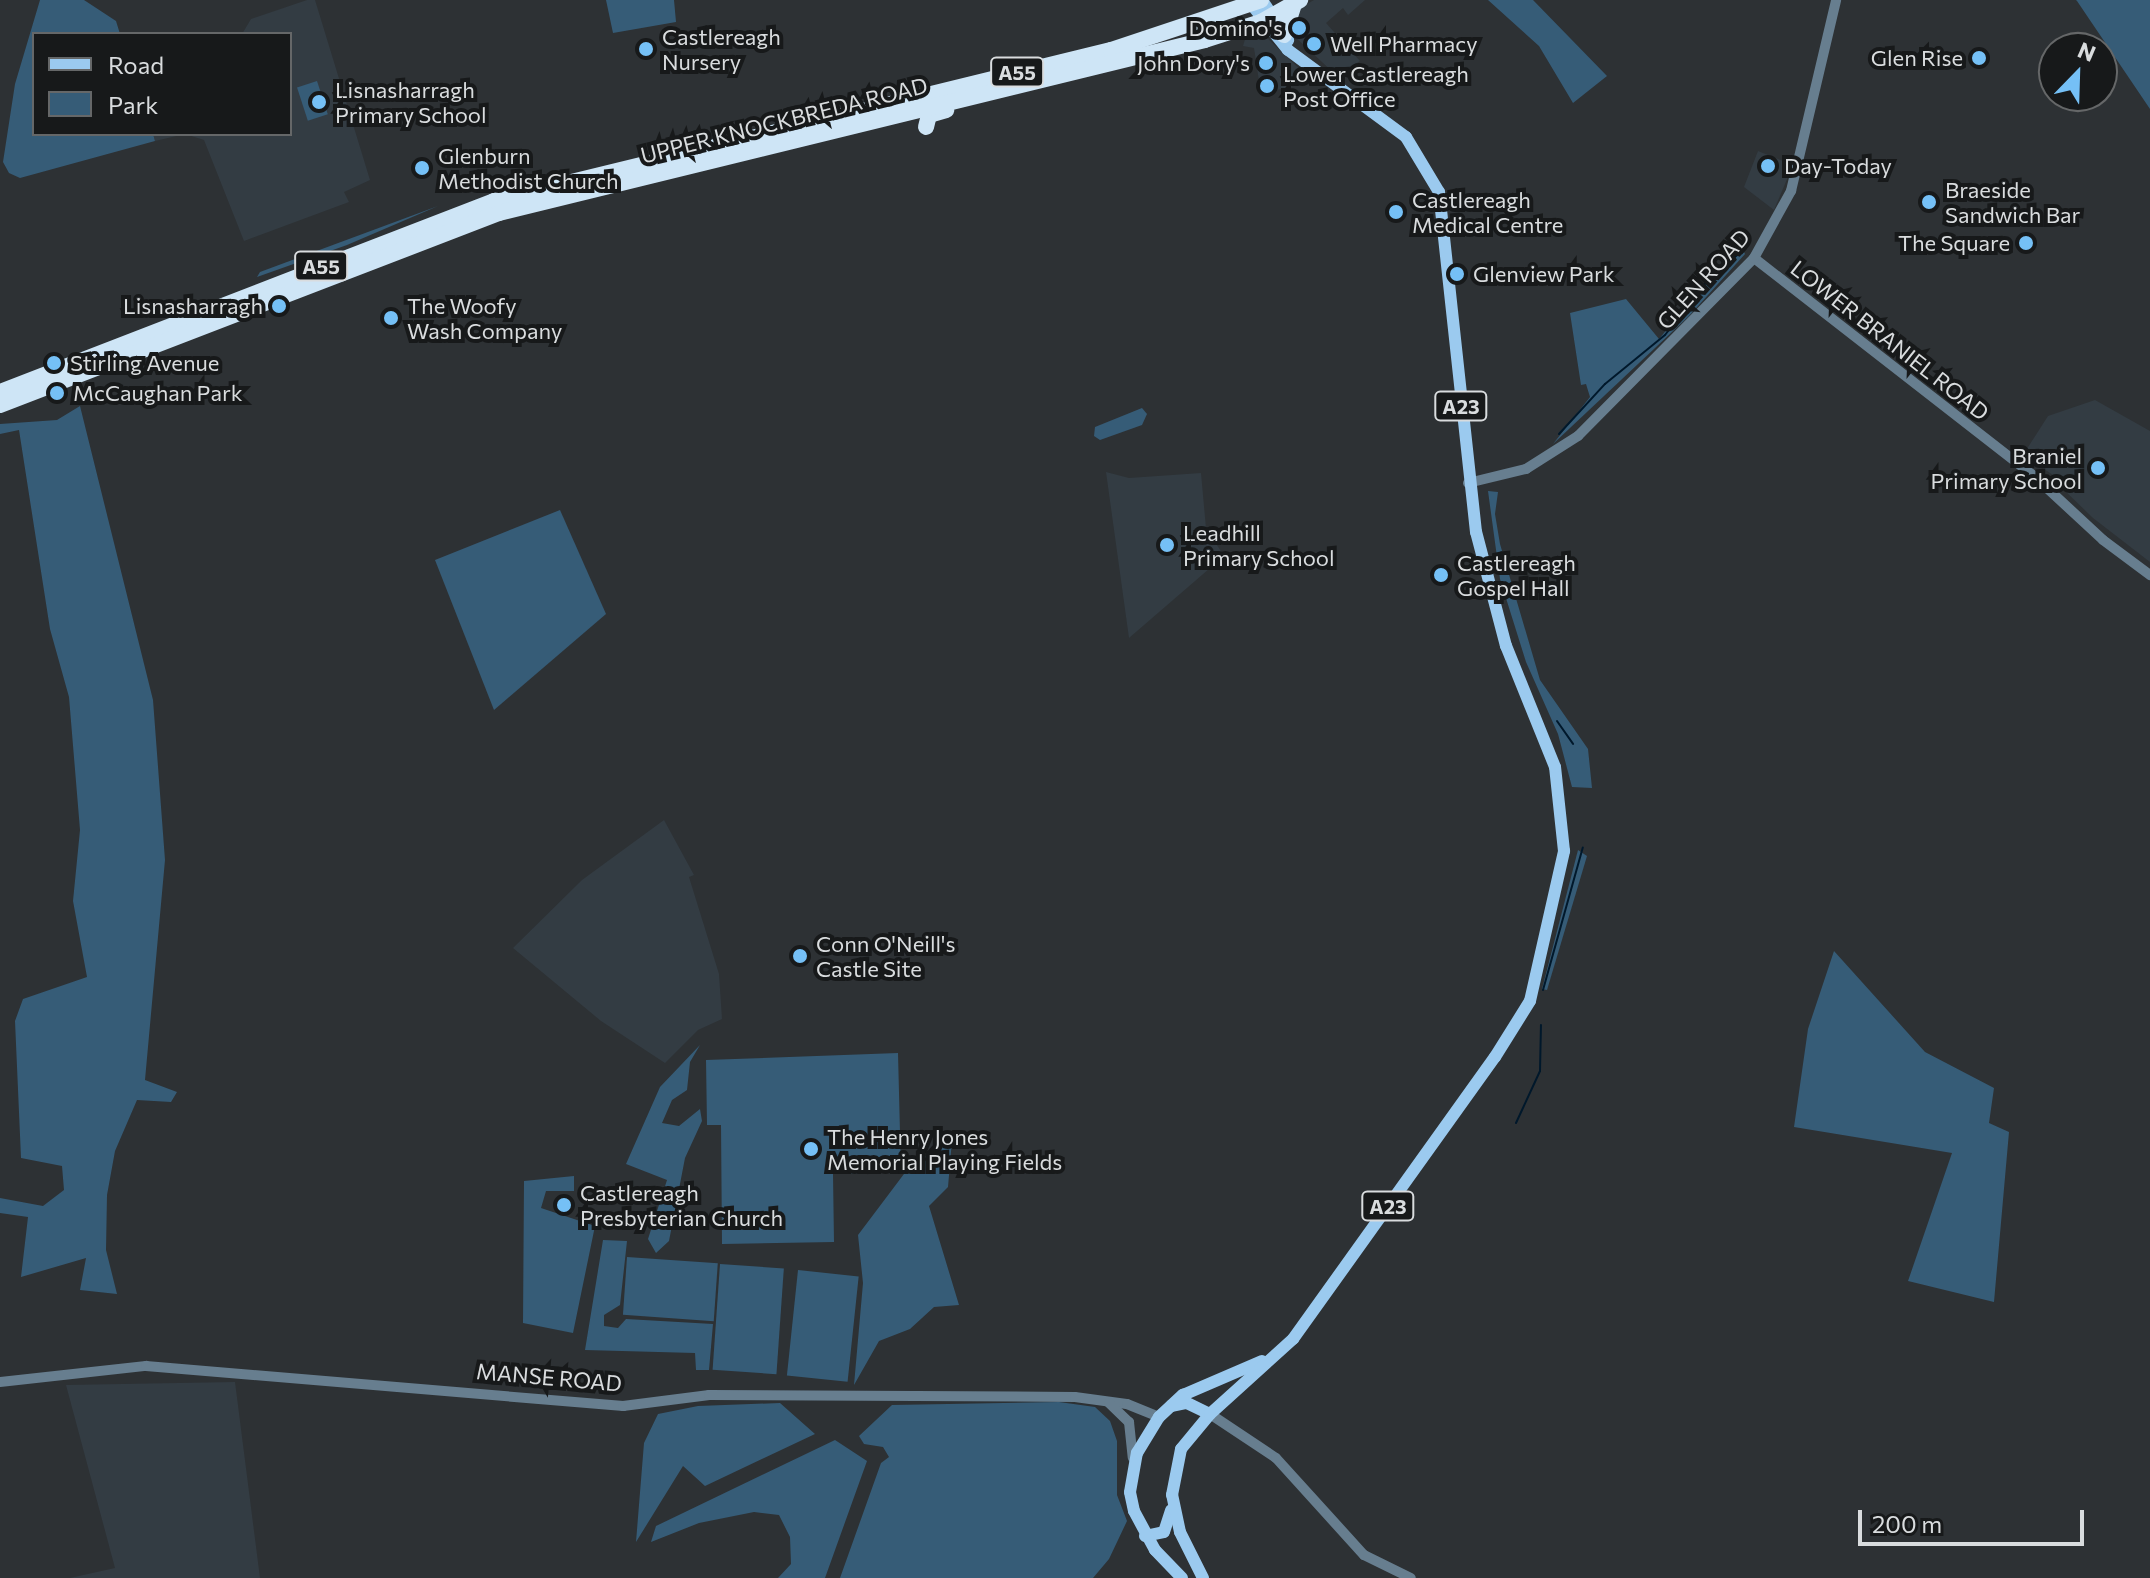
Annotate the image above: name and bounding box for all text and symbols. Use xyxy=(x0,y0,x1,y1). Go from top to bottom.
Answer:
place label: Domino's xyxy=(1189,15,1283,41)
marker: Domino's xyxy=(1290,19,1308,37)
place label: Castlereagh Nursery xyxy=(662,23,781,74)
place label: Well Pharmacy xyxy=(1330,31,1478,57)
legend xyxy=(32,32,292,136)
north arrow xyxy=(2038,32,2118,112)
marker: Well Pharmacy xyxy=(1305,35,1323,53)
text: N xyxy=(2074,36,2100,67)
marker: Castlereagh Nursery xyxy=(637,40,655,58)
place label: Glen Rise xyxy=(1871,45,1963,71)
marker: Glen Rise xyxy=(1970,49,1988,67)
text: Road xyxy=(108,50,164,79)
place label: John Dory's xyxy=(1137,50,1250,76)
marker: John Dory's xyxy=(1257,54,1275,72)
road number: A55 xyxy=(989,56,1045,88)
place label: Lower Castlereagh Post Office xyxy=(1283,60,1469,112)
street label: UPPER KNOCKBREDA ROAD xyxy=(638,72,930,168)
place label: Lisnasharragh Primary School xyxy=(335,76,487,128)
marker: Lower Castlereagh Post Office xyxy=(1258,77,1276,95)
text: Park xyxy=(108,90,158,119)
marker: Lisnasharragh Primary School xyxy=(310,93,328,111)
place label: Glenburn Methodist Church xyxy=(438,142,619,194)
place label: Day-Today xyxy=(1784,153,1892,179)
marker: Day-Today xyxy=(1759,157,1777,175)
marker: Glenburn Methodist Church xyxy=(413,159,431,177)
place label: Braeside Sandwich Bar xyxy=(1945,176,2080,228)
place label: Castlereagh Medical Centre xyxy=(1412,186,1563,238)
marker: Braeside Sandwich Bar xyxy=(1920,193,1938,211)
marker: Castlereagh Medical Centre xyxy=(1387,203,1405,221)
street label: GLEN ROAD xyxy=(1651,223,1755,335)
place label: The Square xyxy=(1898,230,2010,256)
marker: The Square xyxy=(2017,234,2035,252)
road number: A55 xyxy=(293,250,349,282)
street label: LOWER BRANIEL ROAD xyxy=(1786,255,1994,425)
place label: Glenview Park xyxy=(1473,261,1615,287)
marker: Glenview Park xyxy=(1448,265,1466,283)
place label: The Woofy Wash Company xyxy=(407,292,562,344)
place label: Lisnasharragh xyxy=(123,293,263,319)
marker: Lisnasharragh xyxy=(270,297,288,315)
marker: The Woofy Wash Company xyxy=(382,309,400,327)
place label: Stirling Avenue xyxy=(70,350,219,376)
marker: Stirling Avenue xyxy=(45,354,63,372)
place label: McCaughan Park xyxy=(73,380,243,406)
marker: McCaughan Park xyxy=(48,384,66,402)
road number: A23 xyxy=(1433,390,1489,422)
place label: Braniel Primary School xyxy=(1930,442,2082,494)
marker: Braniel Primary School xyxy=(2089,459,2107,477)
place label: Leadhill Primary School xyxy=(1183,519,1335,570)
marker: Leadhill Primary School xyxy=(1158,536,1176,554)
place label: Castlereagh Gospel Hall xyxy=(1457,549,1576,600)
marker: Castlereagh Gospel Hall xyxy=(1432,566,1450,584)
place label: Conn O'Neill's Castle Site xyxy=(816,930,956,982)
marker: Conn O'Neill's Castle Site xyxy=(791,947,809,965)
place label: The Henry Jones Memorial Playing Fields xyxy=(827,1123,1062,1174)
marker: The Henry Jones Memorial Playing Fields xyxy=(802,1140,820,1158)
place label: Castlereagh Presbyterian Church xyxy=(580,1179,783,1230)
road number: A23 xyxy=(1360,1190,1416,1222)
marker: Castlereagh Presbyterian Church xyxy=(555,1196,573,1214)
street label: MANSE ROAD xyxy=(475,1357,623,1397)
scale bar xyxy=(1862,1494,2088,1544)
text: 200 m xyxy=(1872,1509,1942,1538)

